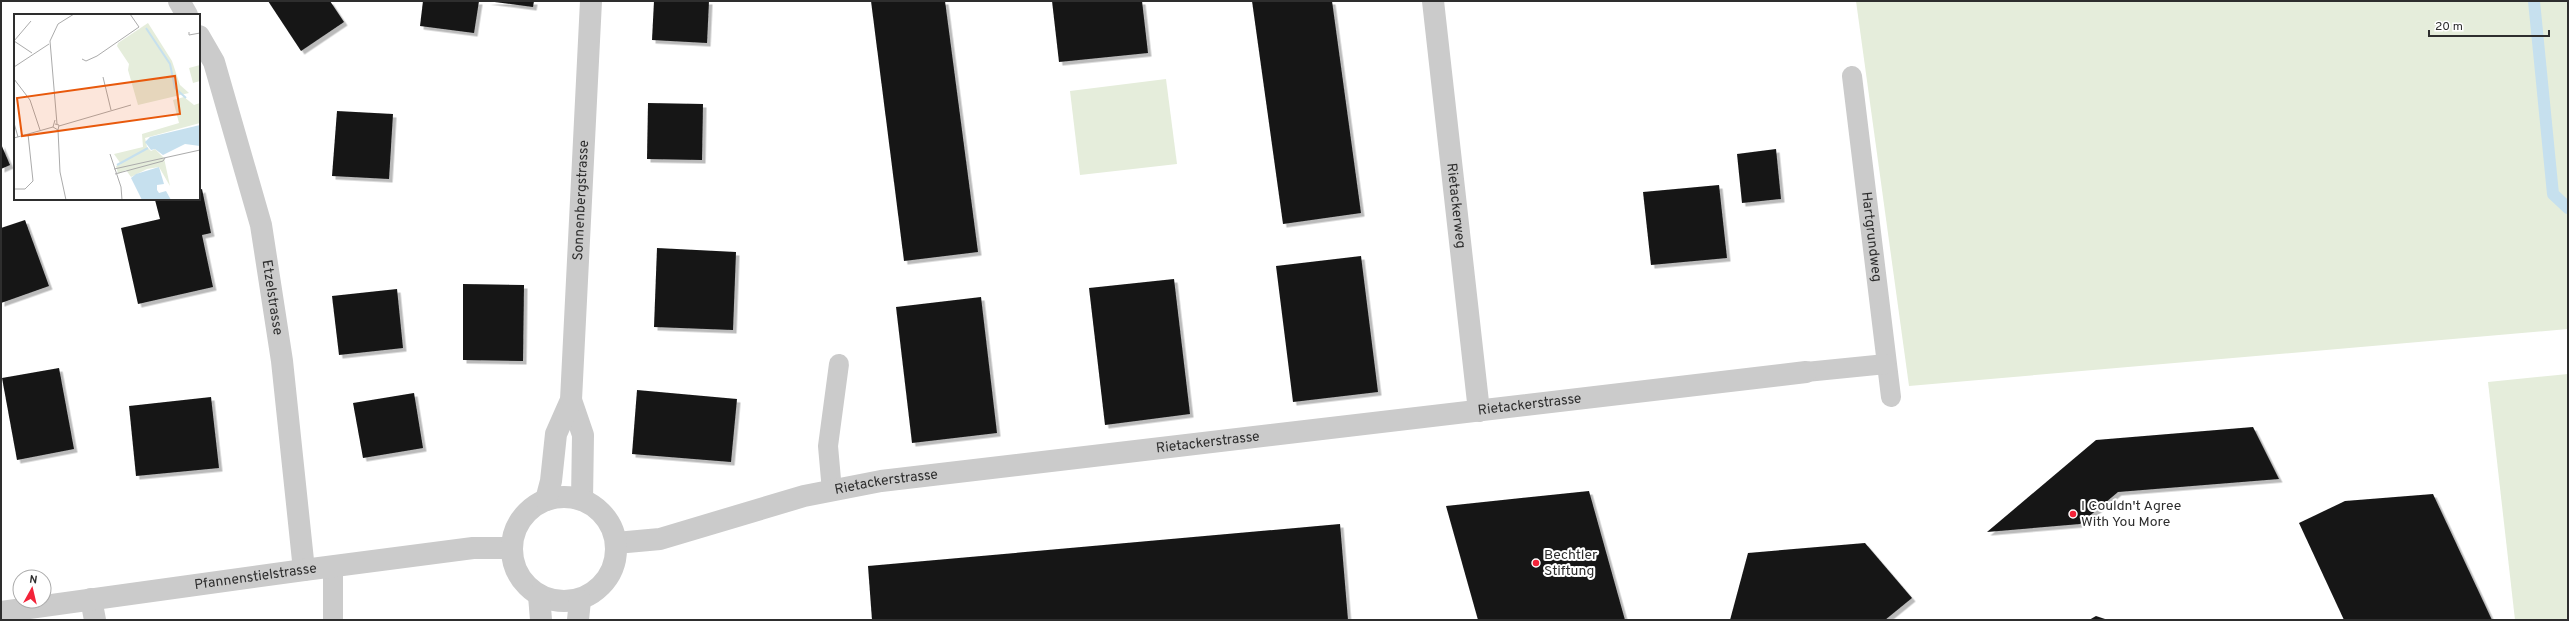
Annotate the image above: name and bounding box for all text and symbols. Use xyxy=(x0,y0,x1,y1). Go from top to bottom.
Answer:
scale bar xyxy=(2429,12,2549,38)
inset map xyxy=(14,14,200,200)
text: 20 m xyxy=(2435,19,2463,35)
street label: Sonnenbergstrasse xyxy=(569,140,593,261)
street label: Rietackerweg xyxy=(1443,162,1469,249)
street label: Hartgrundweg xyxy=(1858,191,1885,283)
street label: Etzelstrasse xyxy=(258,259,286,336)
street label: Rietackerstrasse xyxy=(1477,390,1582,419)
street label: Rietackerstrasse xyxy=(1155,428,1261,457)
street label: Rietackerstrasse xyxy=(833,466,939,498)
place label: I Couldn't Agree With You More xyxy=(2081,498,2181,531)
marker: I Couldn't Agree With You More xyxy=(2068,509,2078,519)
place label: Bechtler Stiftung xyxy=(1544,547,1598,580)
marker: Bechtler Stiftung xyxy=(1531,558,1541,568)
street label: Pfannenstielstrasse xyxy=(193,560,318,594)
north arrow xyxy=(12,569,52,609)
text: N xyxy=(28,573,38,588)

